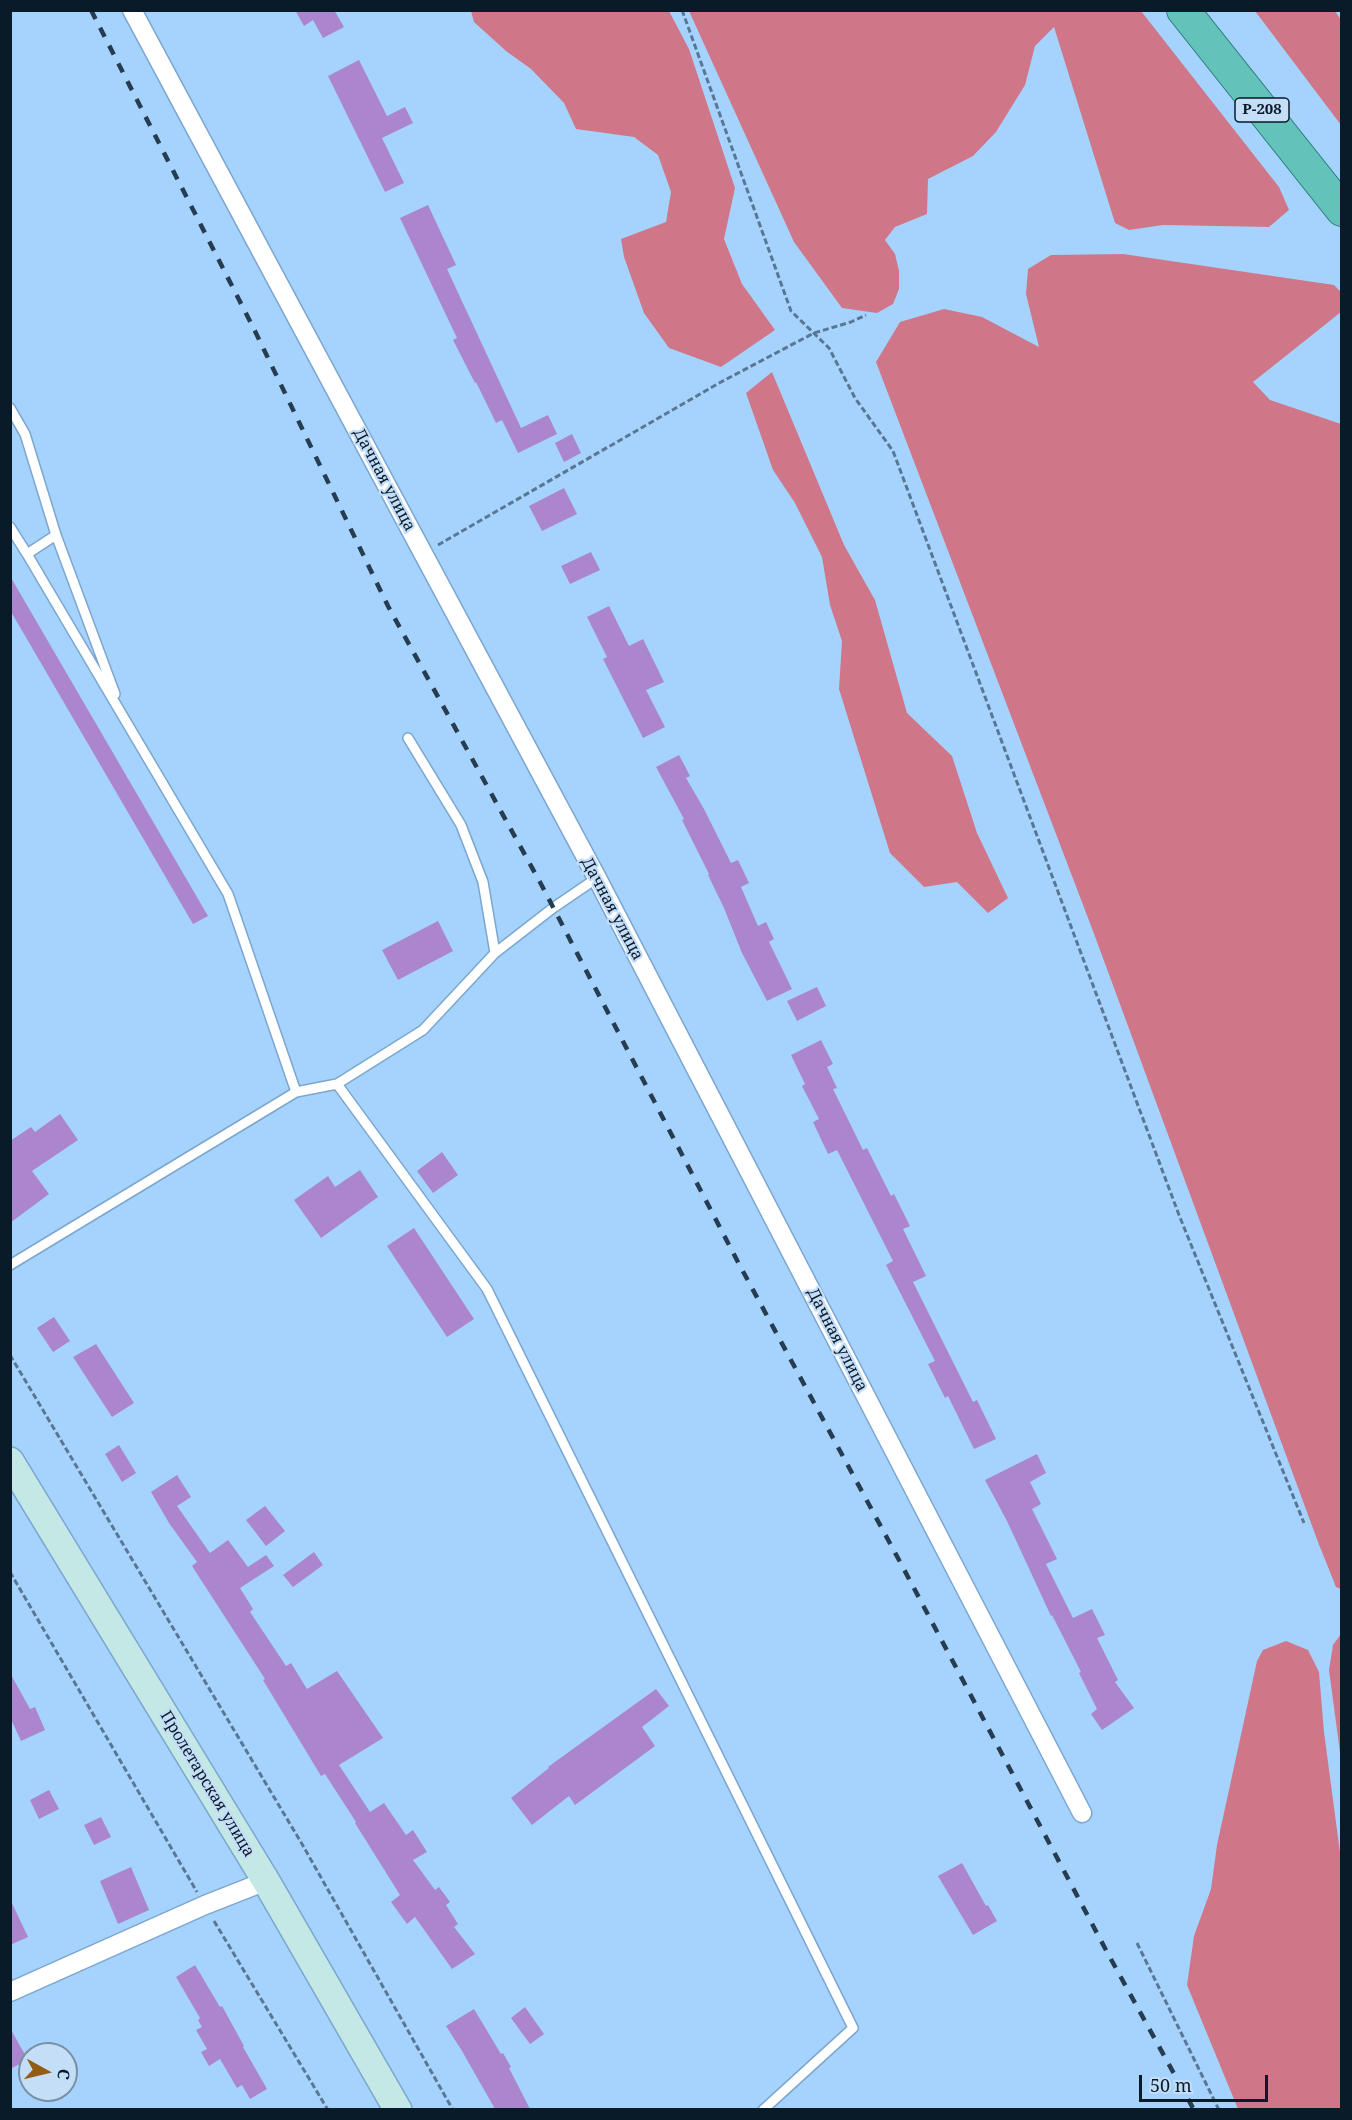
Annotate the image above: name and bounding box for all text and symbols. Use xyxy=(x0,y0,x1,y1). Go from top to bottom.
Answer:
road number: Р-208 xyxy=(1235,98,1289,122)
street label: Дачная улица xyxy=(349,425,419,535)
street label: Дачная улица xyxy=(577,854,647,964)
street label: Дачная улица xyxy=(803,1285,871,1395)
street label: Пролетарская улица xyxy=(156,1707,258,1861)
north arrow xyxy=(18,2042,78,2102)
scale bar xyxy=(1142,2063,1271,2101)
text: С xyxy=(52,2067,75,2081)
text: 50 m xyxy=(1150,2073,1192,2097)

